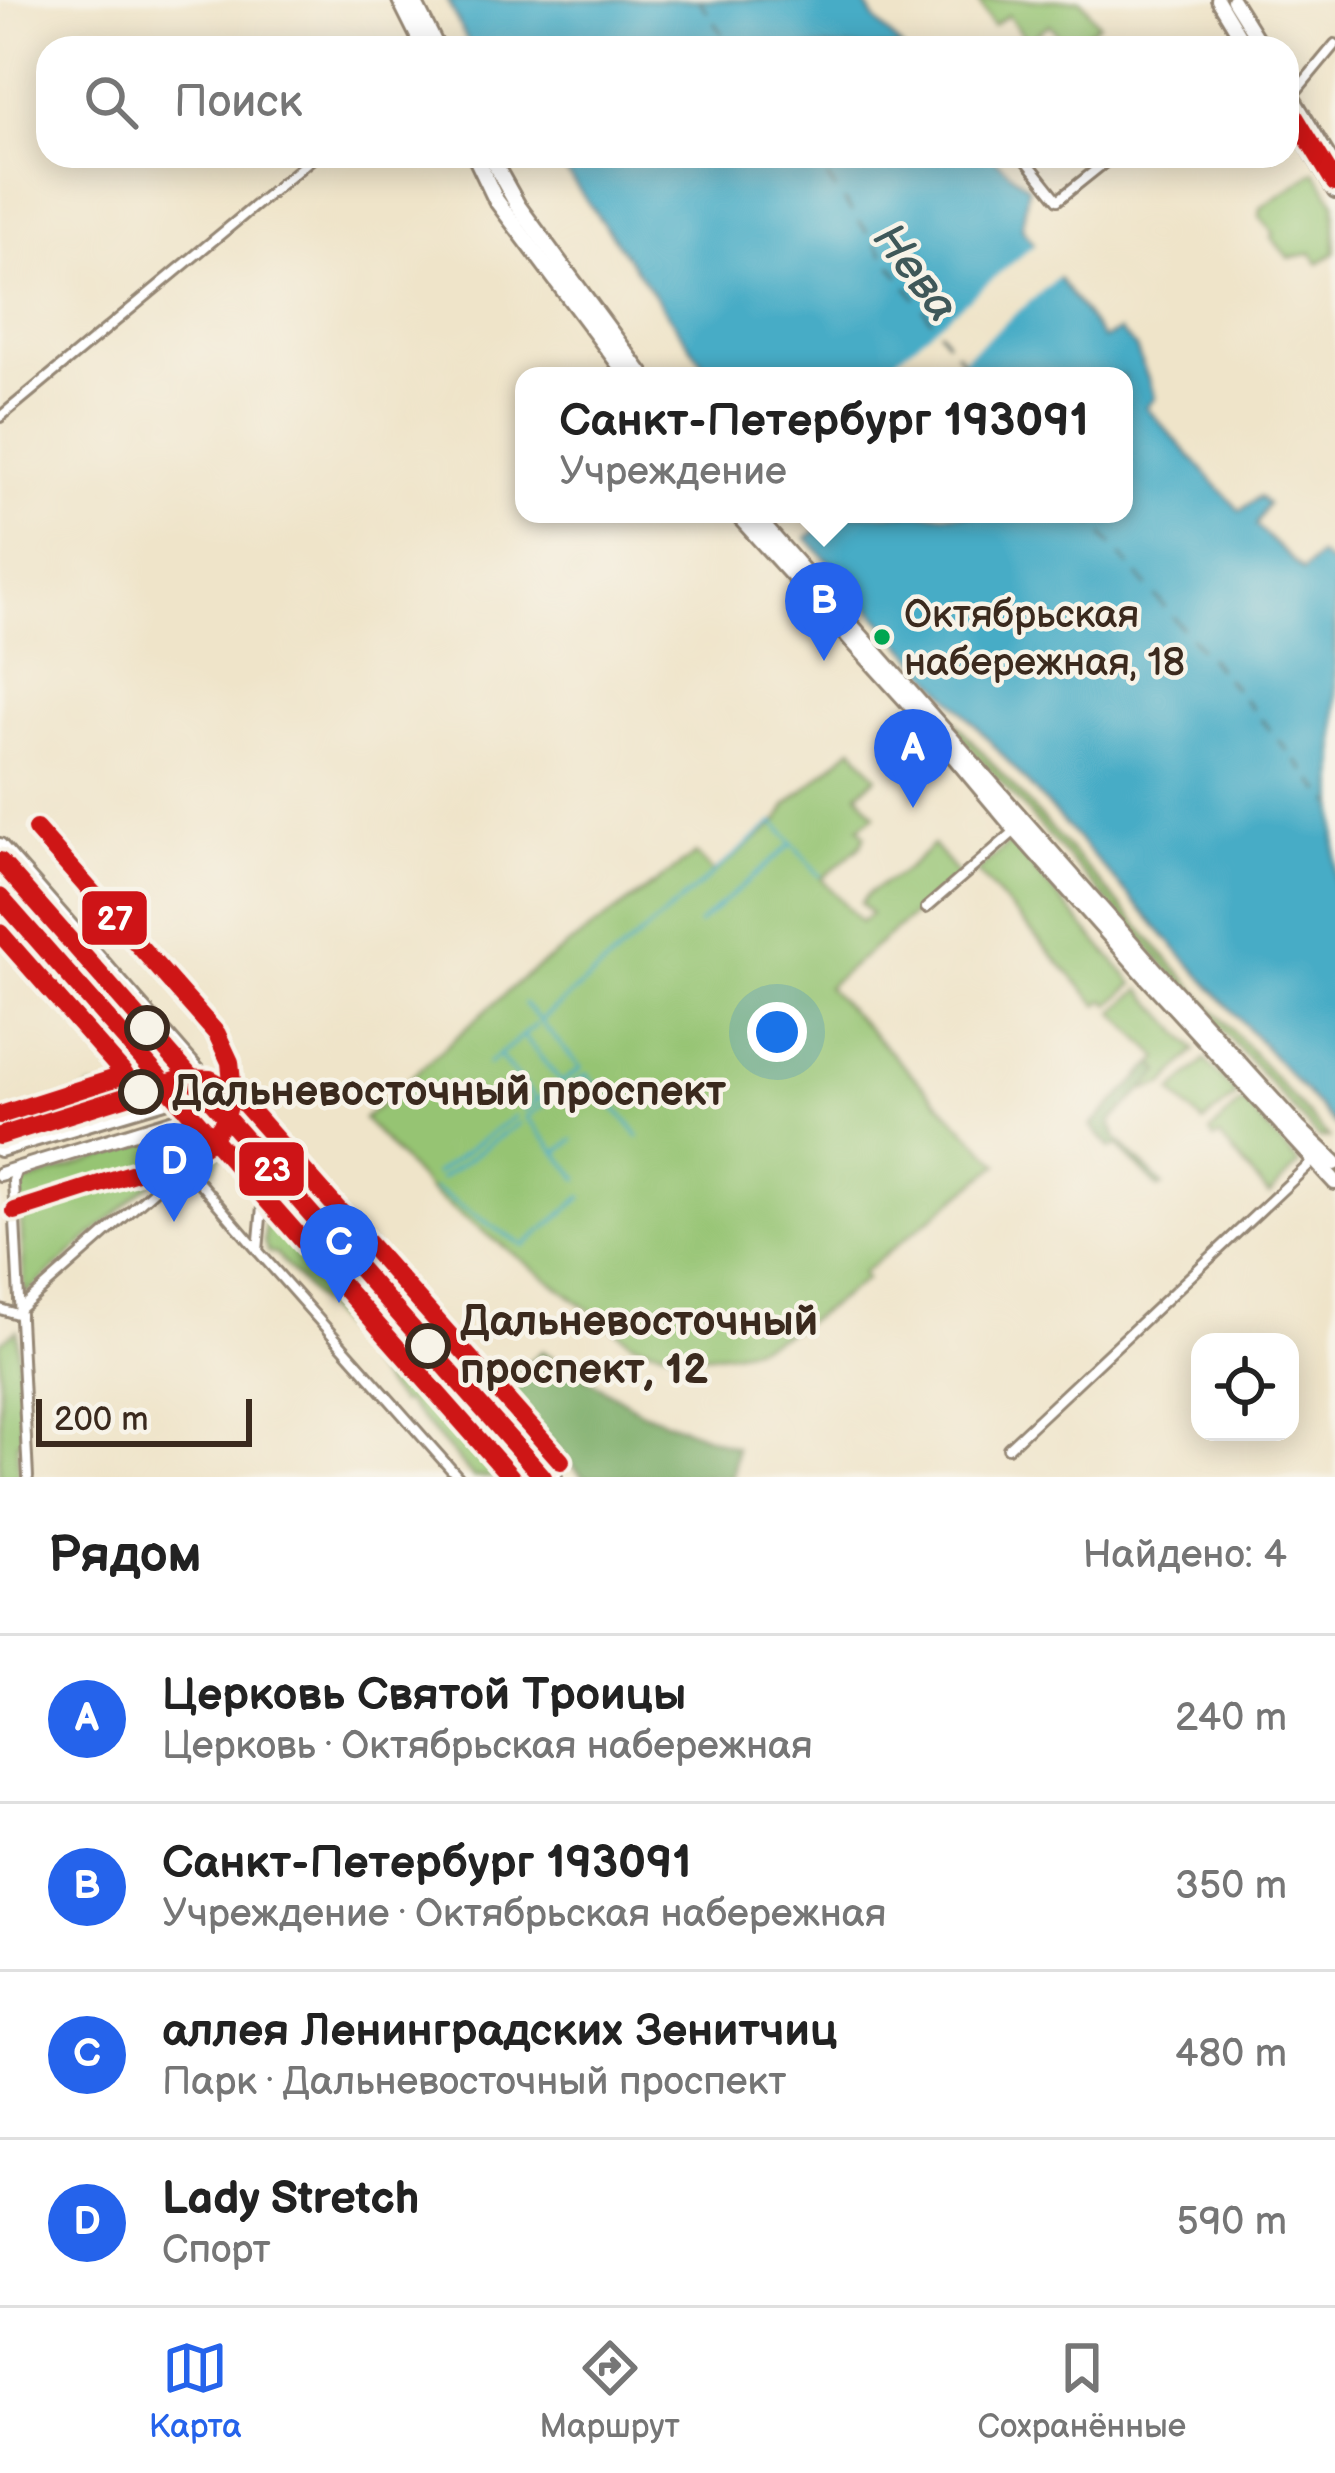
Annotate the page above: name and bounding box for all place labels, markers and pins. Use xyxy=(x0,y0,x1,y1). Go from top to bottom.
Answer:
pin: B xyxy=(785,562,863,661)
place label: Октябрьская набережная, 18 xyxy=(904,592,1185,687)
marker: Октябрьская набережная, 18 xyxy=(871,626,893,648)
pin: A xyxy=(874,709,952,808)
unlabelled marker xyxy=(126,1007,168,1049)
place label: Дальневосточный проспект xyxy=(172,1067,726,1118)
marker: Дальневосточный проспект xyxy=(120,1071,162,1113)
pin: D xyxy=(135,1123,213,1222)
pin: C xyxy=(300,1204,378,1303)
place label: Дальневосточный проспект, 12 xyxy=(460,1297,818,1396)
marker: Дальневосточный проспект, 12 xyxy=(407,1325,449,1367)

